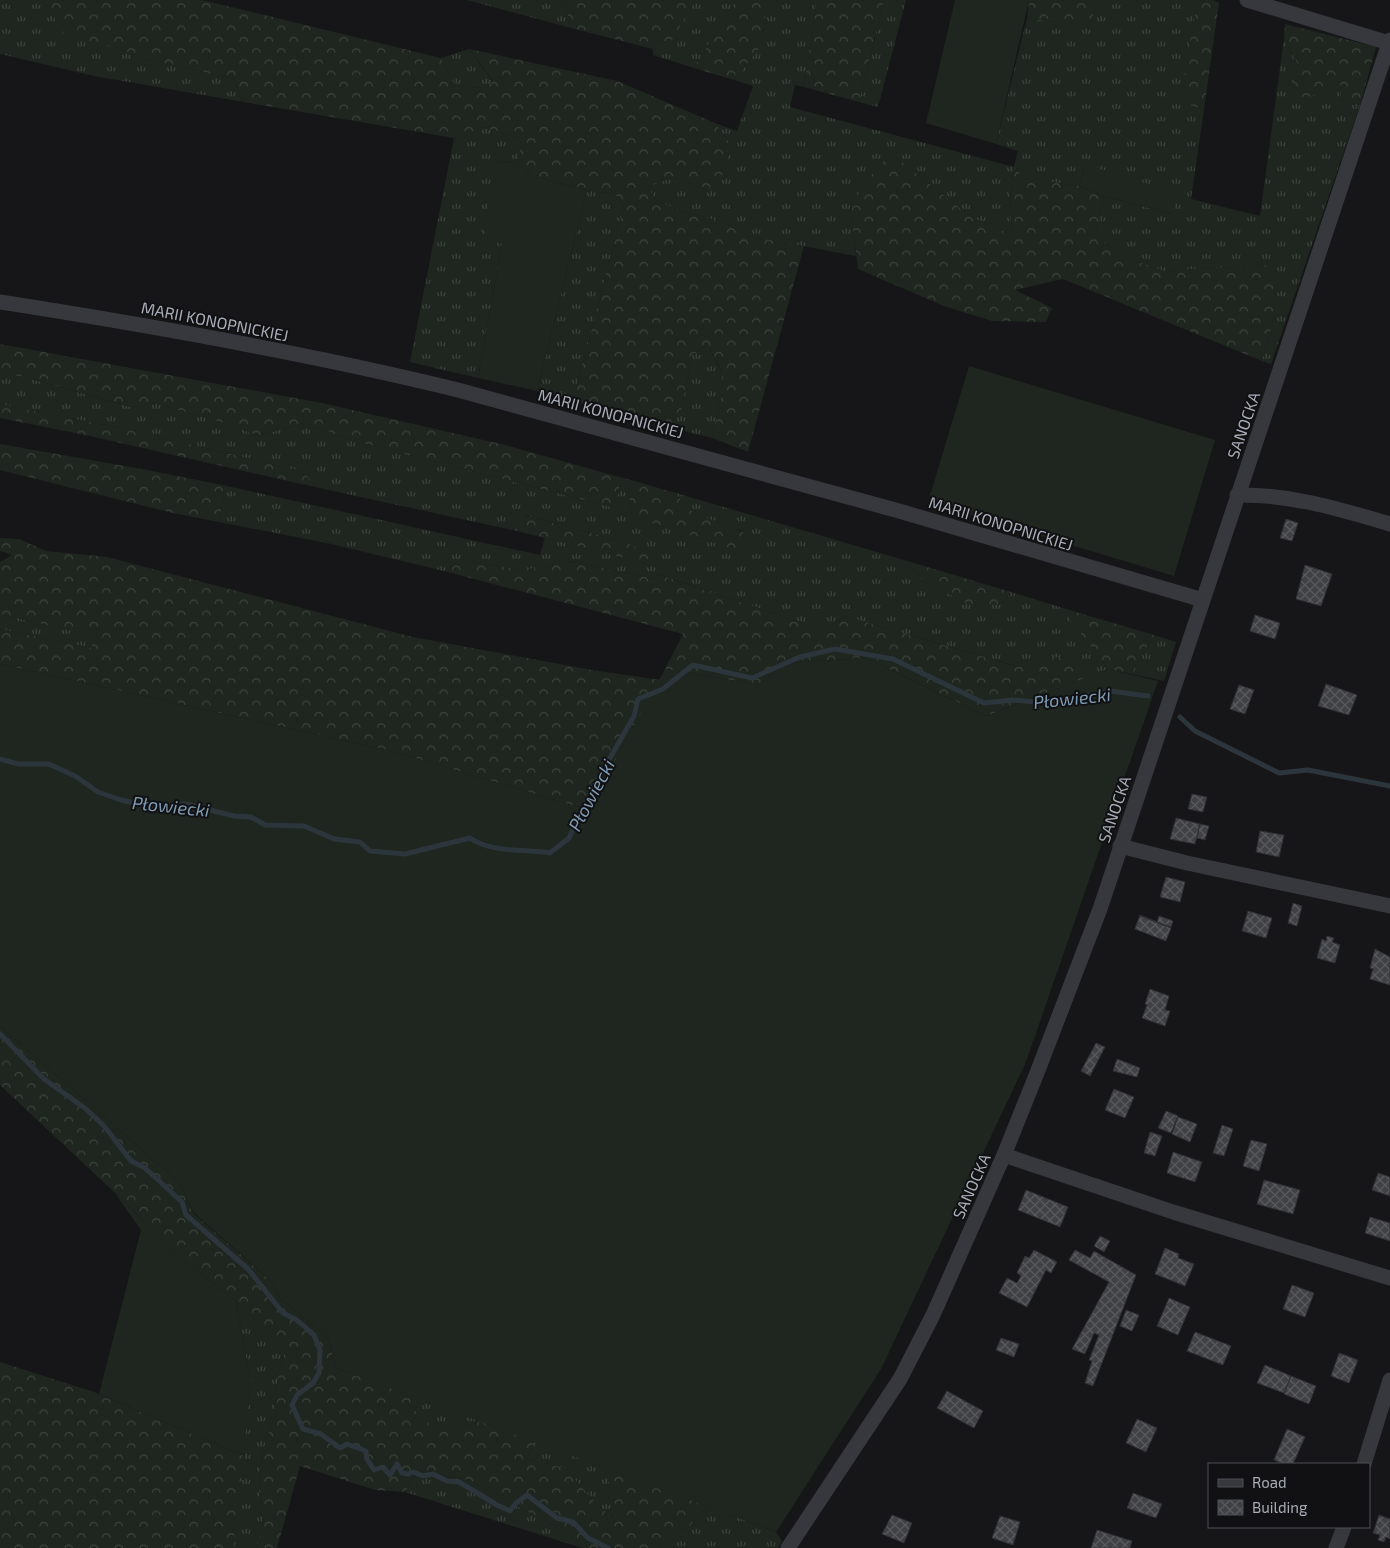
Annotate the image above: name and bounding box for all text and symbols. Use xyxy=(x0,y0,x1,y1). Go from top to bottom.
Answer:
street label: MARII KONOPNICKIEJ xyxy=(140,297,290,345)
street label: MARII KONOPNICKIEJ xyxy=(536,384,686,442)
street label: SANOCKA xyxy=(1223,389,1263,461)
street label: MARII KONOPNICKIEJ xyxy=(927,492,1075,554)
water label: Płowiecki xyxy=(1032,683,1112,713)
water label: Płowiecki xyxy=(563,755,619,835)
street label: SANOCKA xyxy=(1094,773,1134,845)
water label: Płowiecki xyxy=(131,791,211,821)
street label: SANOCKA xyxy=(948,1150,994,1222)
legend xyxy=(1208,1463,1370,1528)
text: Road xyxy=(1252,1473,1287,1491)
text: Building xyxy=(1252,1498,1308,1516)

